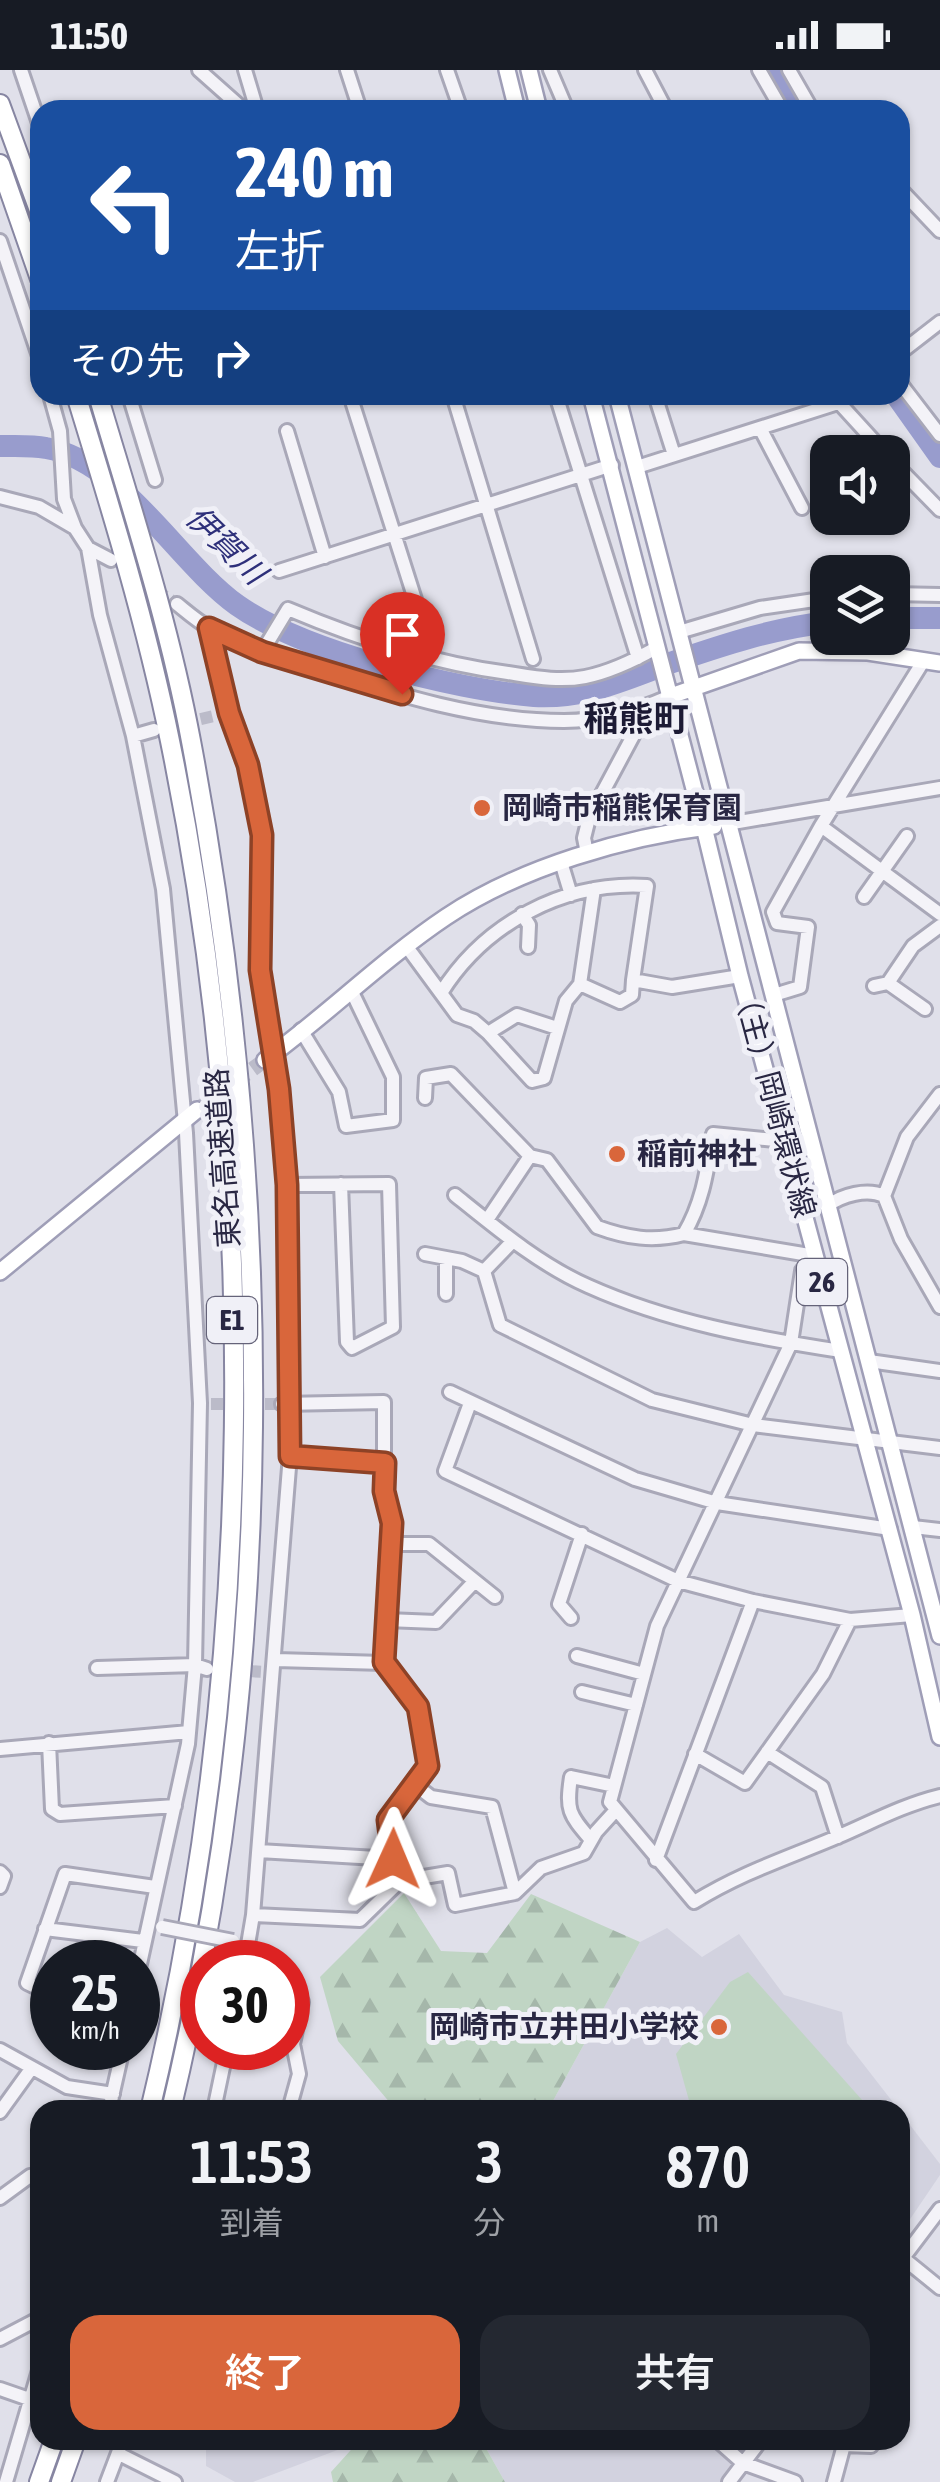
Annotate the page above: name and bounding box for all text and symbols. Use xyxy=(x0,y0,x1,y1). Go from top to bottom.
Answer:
text: 11:50 xyxy=(50,14,128,57)
text: 240 m xyxy=(235,132,394,212)
icon: left xyxy=(70,140,200,270)
text: 左折 xyxy=(235,225,325,277)
icon: right xyxy=(204,330,259,385)
text: その先 xyxy=(70,339,184,382)
map controls xyxy=(810,435,910,655)
button: sound xyxy=(810,435,910,535)
water label: 伊賀川 xyxy=(179,498,276,593)
button: layers xyxy=(810,555,910,655)
pin xyxy=(360,592,445,695)
icon: arrive xyxy=(375,607,430,662)
district label: 稲熊町 xyxy=(583,698,689,738)
place label: 岡崎市稲熊保育園 xyxy=(502,790,742,824)
marker: 岡崎市稲熊保育園 xyxy=(471,797,493,819)
street label: （主）岡崎環状線 xyxy=(727,980,822,1221)
street label: 東名高速道路 xyxy=(199,1067,245,1249)
place label: 稲前神社 xyxy=(637,1136,757,1170)
marker: 稲前神社 xyxy=(606,1143,628,1165)
road number: 26 xyxy=(797,1259,847,1305)
road number: E1 xyxy=(207,1297,257,1343)
position arrow xyxy=(341,1807,445,1911)
speed limit sign: 30 xyxy=(180,1940,310,2070)
text: 25 xyxy=(71,1964,118,2022)
place label: 岡崎市立井田小学校 xyxy=(429,2009,699,2043)
text: km/h xyxy=(70,2016,120,2044)
marker: 岡崎市立井田小学校 xyxy=(708,2016,730,2038)
text: 11:53 xyxy=(190,2127,313,2196)
text: 3 xyxy=(475,2127,504,2196)
text: 870 xyxy=(665,2132,750,2201)
text: m xyxy=(696,2202,719,2239)
text: 到着 xyxy=(220,2204,284,2241)
text: 分 xyxy=(473,2204,505,2241)
button: 終了 xyxy=(70,2315,460,2430)
button: 共有 xyxy=(480,2315,870,2430)

